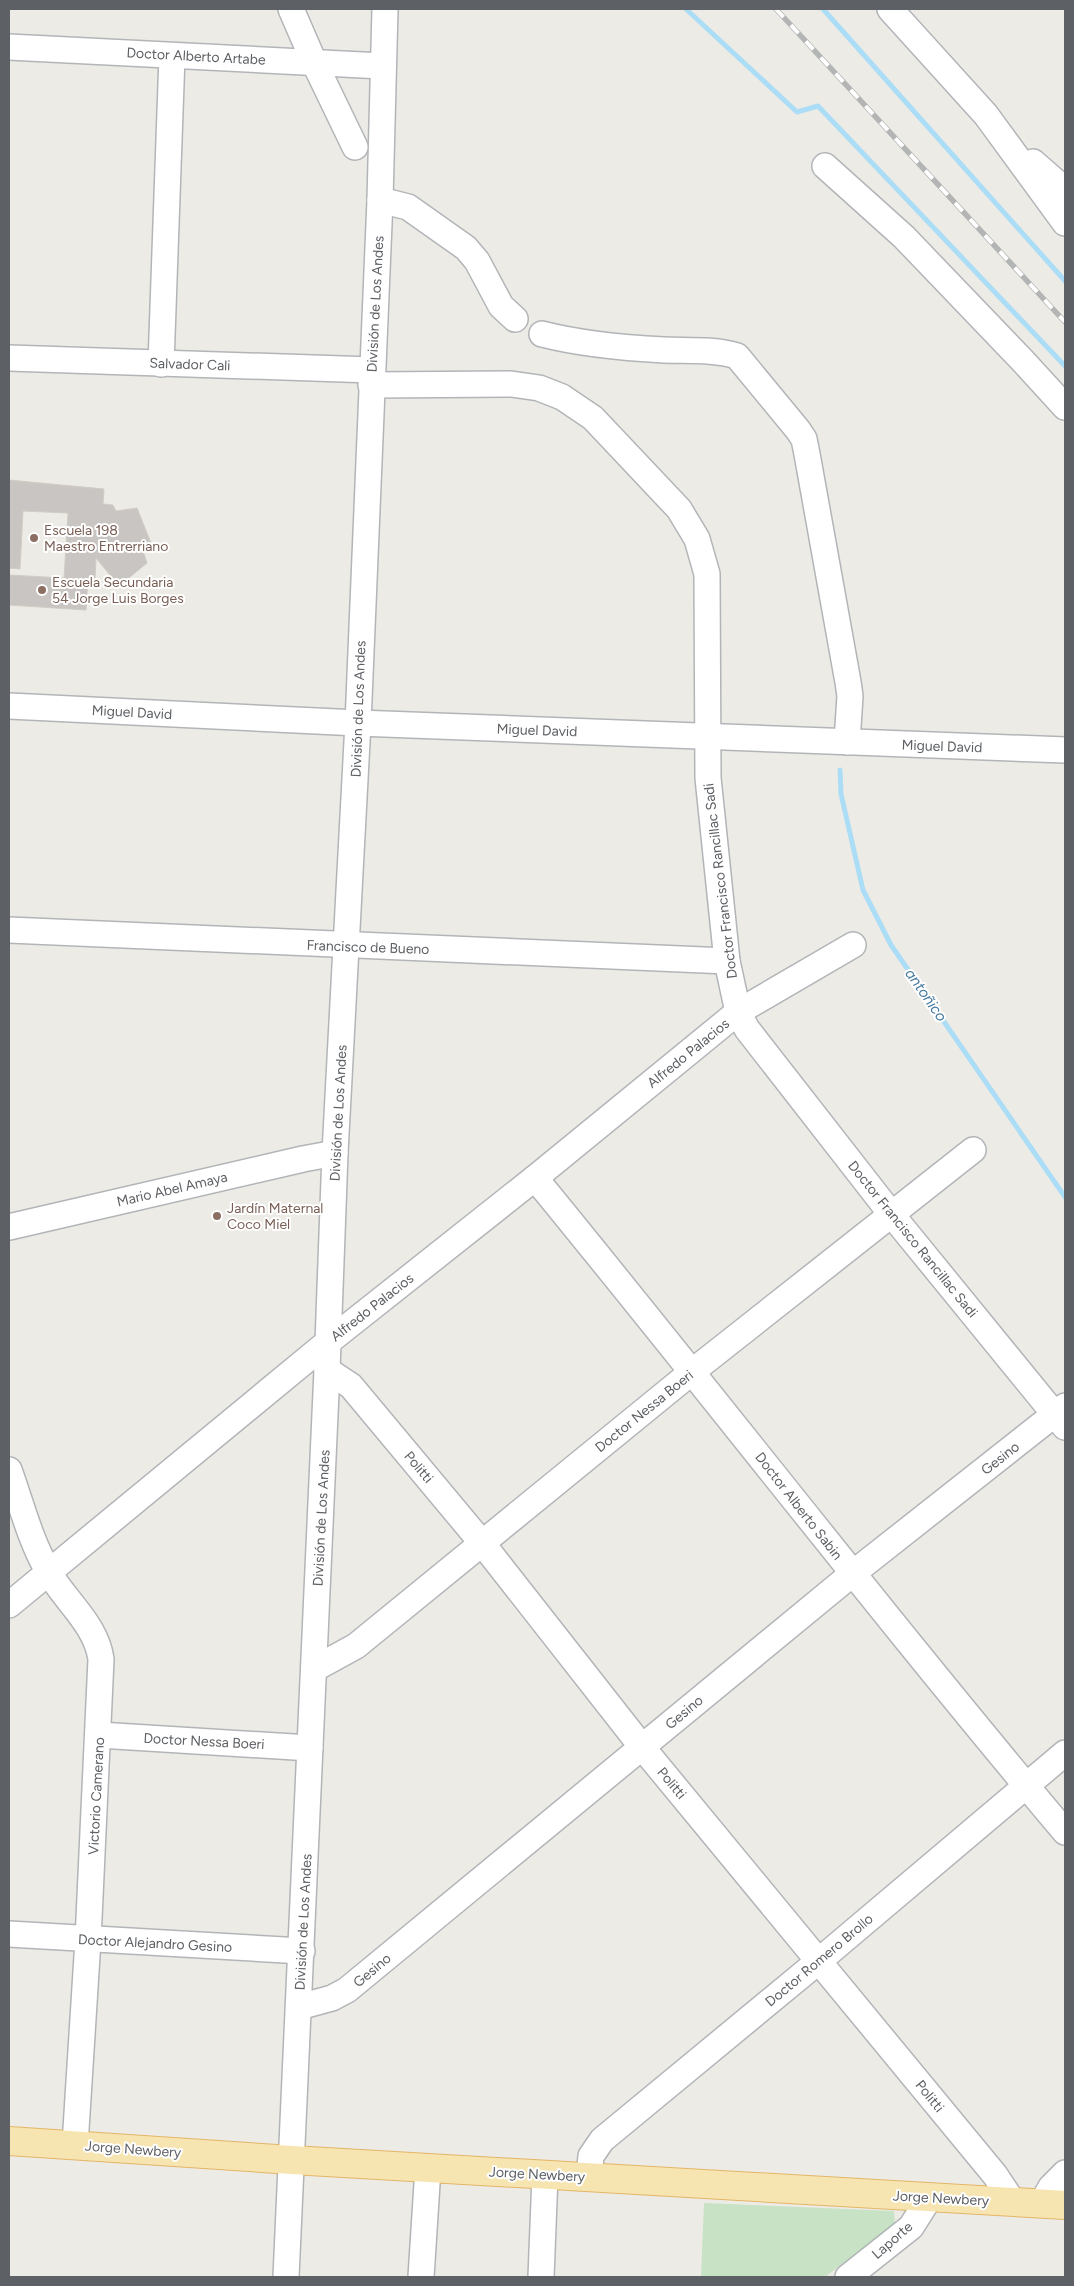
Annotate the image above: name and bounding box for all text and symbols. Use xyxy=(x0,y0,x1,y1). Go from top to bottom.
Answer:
street label: Doctor Alberto Artabe xyxy=(126,44,266,69)
street label: División de Los Andes xyxy=(363,235,388,373)
street label: Salvador Cali xyxy=(149,355,231,374)
place label: Escuela 198 Maestro Entrerriano xyxy=(44,522,168,555)
marker: Escuela 198 Maestro Entrerriano xyxy=(28,532,40,544)
place label: Escuela Secundaria 54 Jorge Luis Borges xyxy=(52,574,184,607)
marker: Escuela Secundaria 54 Jorge Luis Borges xyxy=(36,584,48,596)
street label: División de Los Andes xyxy=(348,640,369,778)
street label: Miguel David xyxy=(91,702,173,723)
street label: Miguel David xyxy=(496,721,578,740)
street label: Miguel David xyxy=(901,737,983,756)
street label: Doctor Francisco Rancillac Sadi xyxy=(700,782,741,980)
street label: Francisco de Bueno xyxy=(306,937,430,958)
water label: antoñico xyxy=(901,965,951,1025)
street label: Alfredo Palacios xyxy=(644,1015,733,1092)
street label: División de Los Andes xyxy=(326,1044,351,1182)
street label: Doctor Francisco Rancillac Sadi xyxy=(844,1158,981,1321)
street label: Mario Abel Amaya xyxy=(115,1168,229,1211)
place label: Jardín Maternal Coco Miel xyxy=(227,1200,323,1233)
marker: Jardín Maternal Coco Miel xyxy=(211,1210,223,1222)
street label: Alfredo Palacios xyxy=(327,1270,417,1345)
street label: Doctor Nessa Boeri xyxy=(592,1367,697,1456)
street label: Gesino xyxy=(978,1438,1023,1479)
street label: Politti xyxy=(400,1448,437,1487)
street label: División de Los Andes xyxy=(309,1449,334,1587)
street label: Doctor Alberto Sabin xyxy=(751,1449,846,1564)
street label: Gesino xyxy=(662,1692,707,1733)
street label: Doctor Nessa Boeri xyxy=(143,1730,265,1753)
street label: Victorio Camerano xyxy=(85,1737,108,1855)
street label: Politti xyxy=(653,1764,690,1803)
street label: División de Los Andes xyxy=(291,1853,316,1991)
street label: Doctor Romero Brollo xyxy=(762,1910,877,2010)
street label: Doctor Alejandro Gesino xyxy=(77,1931,232,1956)
street label: Gesino xyxy=(350,1950,395,1991)
street label: Politti xyxy=(912,2077,948,2116)
street label: Jorge Newbery xyxy=(84,2138,182,2161)
street label: Jorge Newbery xyxy=(488,2163,586,2186)
street label: Jorge Newbery xyxy=(892,2187,990,2210)
street label: Laporte xyxy=(868,2218,916,2263)

